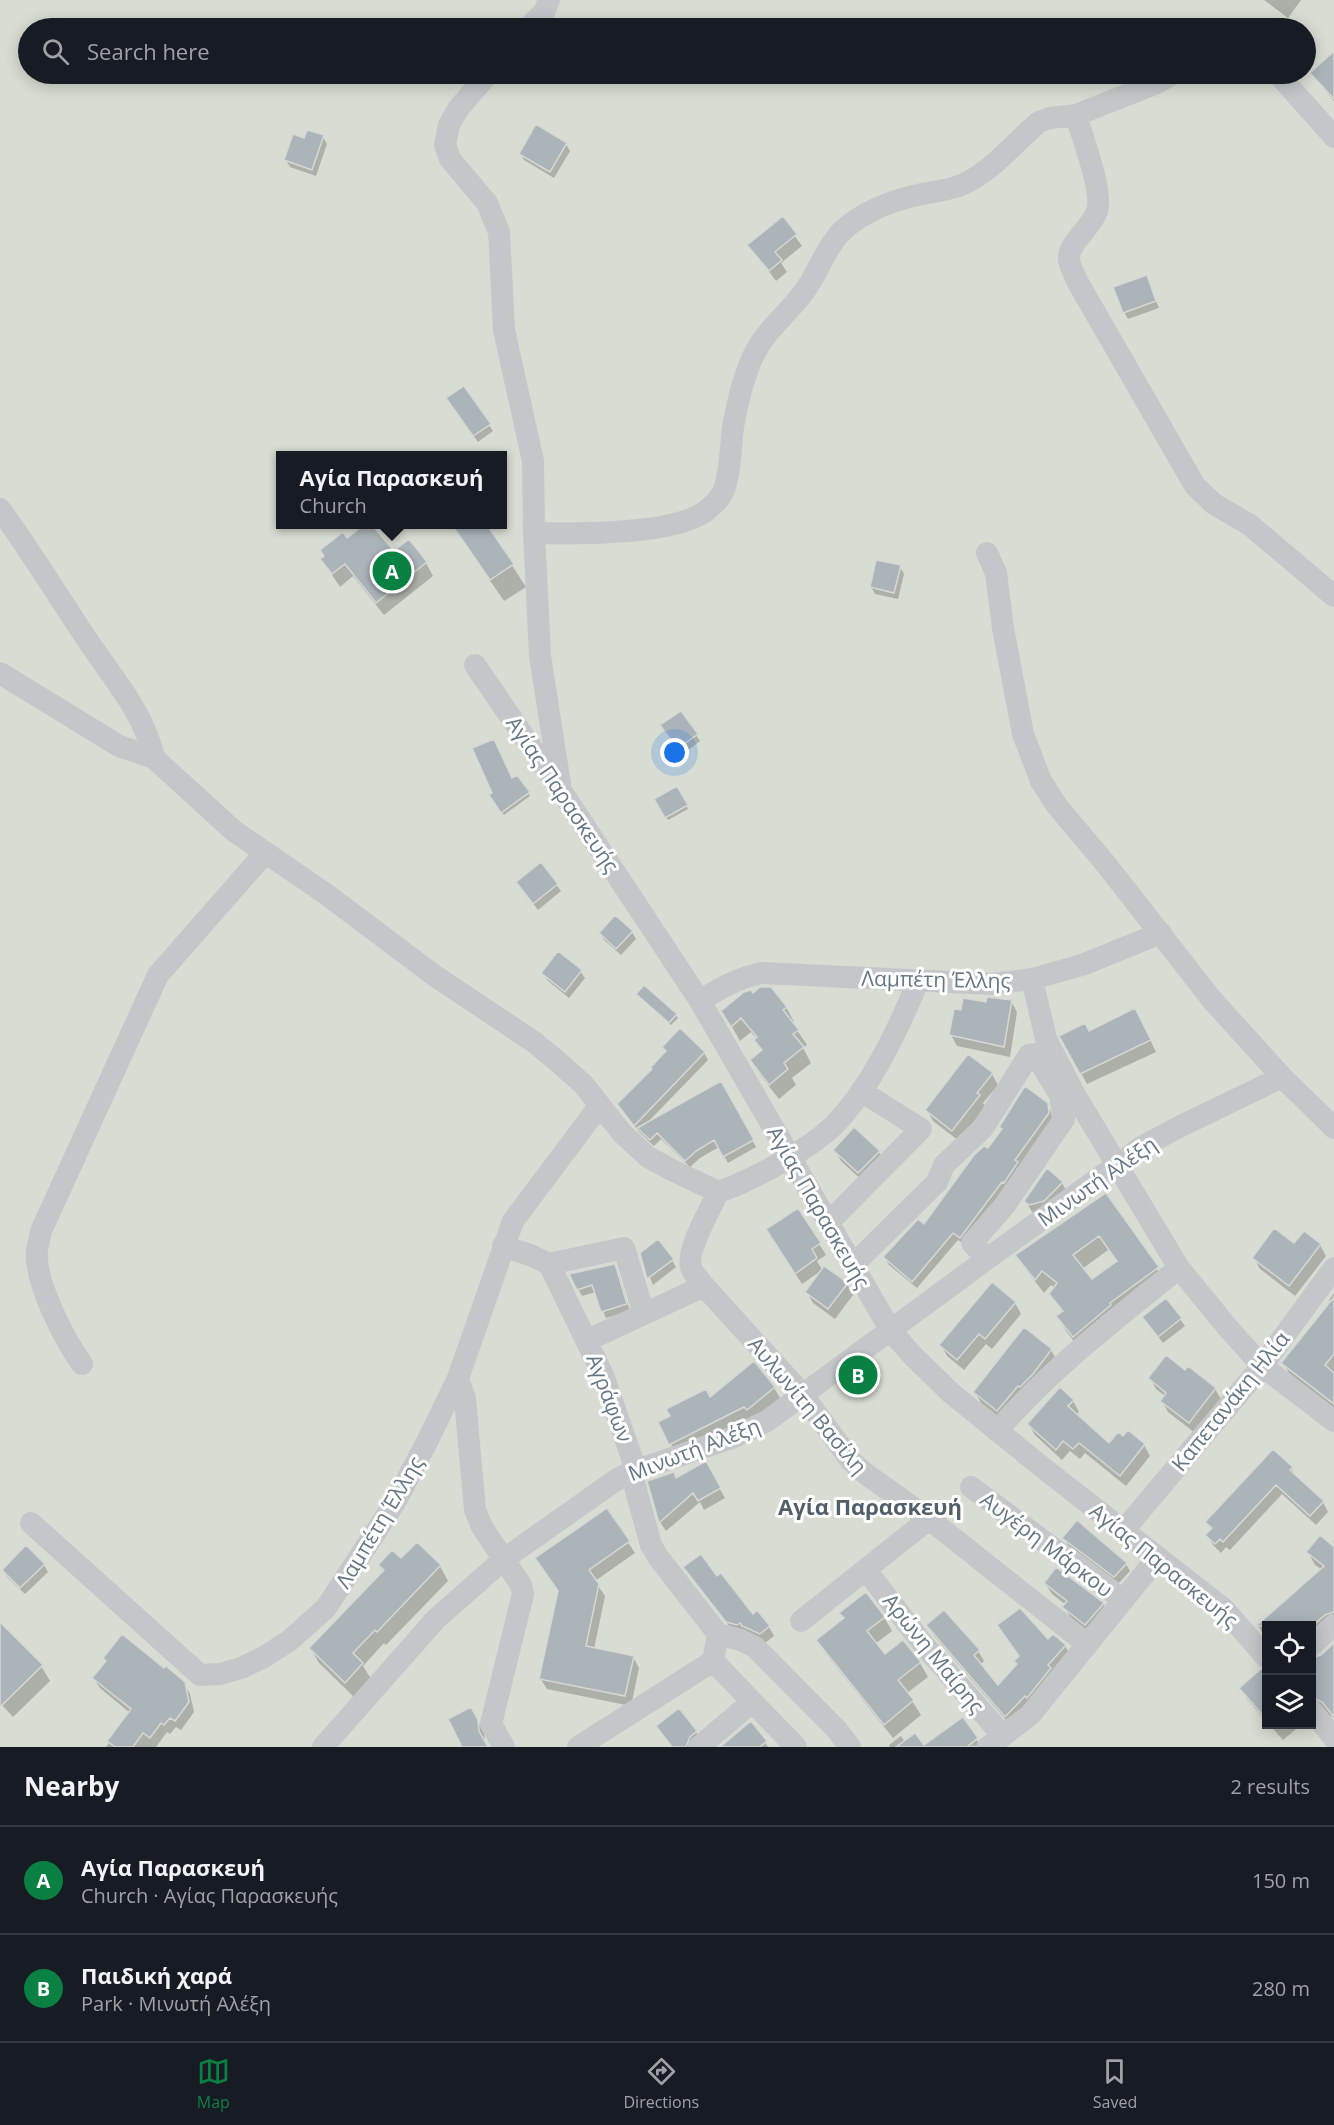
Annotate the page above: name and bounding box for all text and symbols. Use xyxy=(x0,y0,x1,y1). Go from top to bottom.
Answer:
search box xyxy=(18,18,1316,84)
icon: search xyxy=(39,35,72,68)
text: Search here xyxy=(87,36,210,66)
popup xyxy=(276,451,507,529)
text: Αγία Παρασκευή xyxy=(300,462,483,492)
text: Church xyxy=(300,492,367,519)
pin: A xyxy=(372,548,412,594)
street label: Αγίας Παρασκευής xyxy=(500,710,626,878)
your location xyxy=(660,738,689,767)
street label: Λαμπέτη Έλλης xyxy=(861,964,1011,994)
street label: Αγίας Παρασκευής xyxy=(761,1121,877,1293)
street label: Μινωτή Αλέξη xyxy=(1032,1130,1162,1232)
street label: Καπετανάκη Ηλία xyxy=(1165,1325,1295,1477)
street label: Αυλωνίτη Βασίλη xyxy=(742,1331,874,1479)
street label: Αγράφων xyxy=(580,1350,640,1446)
pin: B xyxy=(838,1352,878,1398)
street label: Μινωτή Αλέξη xyxy=(624,1411,764,1487)
street label: Λαμπέτη Έλλης xyxy=(329,1451,429,1593)
street label: Αυγέρη Μάρκου xyxy=(975,1485,1119,1603)
district label: Αγία Παρασκευή xyxy=(778,1491,962,1521)
street label: Αγίας Παρασκευής xyxy=(1084,1497,1244,1633)
street label: Αρώνη Μαίρης xyxy=(877,1587,991,1719)
map controls xyxy=(1262,1621,1316,1729)
button: locate xyxy=(1262,1621,1316,1675)
button: layers xyxy=(1262,1675,1316,1729)
text: Nearby xyxy=(24,1768,119,1804)
text: 2 results xyxy=(1230,1773,1310,1800)
text: Αγία Παρασκευή xyxy=(81,1852,265,1882)
text: A xyxy=(37,1867,50,1894)
text: 150 m xyxy=(1252,1867,1310,1894)
text: Church · Αγίας Παρασκευής xyxy=(81,1882,338,1909)
text: Παιδική χαρά xyxy=(81,1960,232,1990)
text: B xyxy=(37,1975,50,2002)
text: 280 m xyxy=(1252,1975,1310,2002)
text: Park · Μινωτή Αλέξη xyxy=(81,1990,271,2017)
tab: Map xyxy=(197,2055,230,2113)
tab: Directions xyxy=(623,2055,699,2113)
tab: Saved xyxy=(1093,2055,1137,2113)

